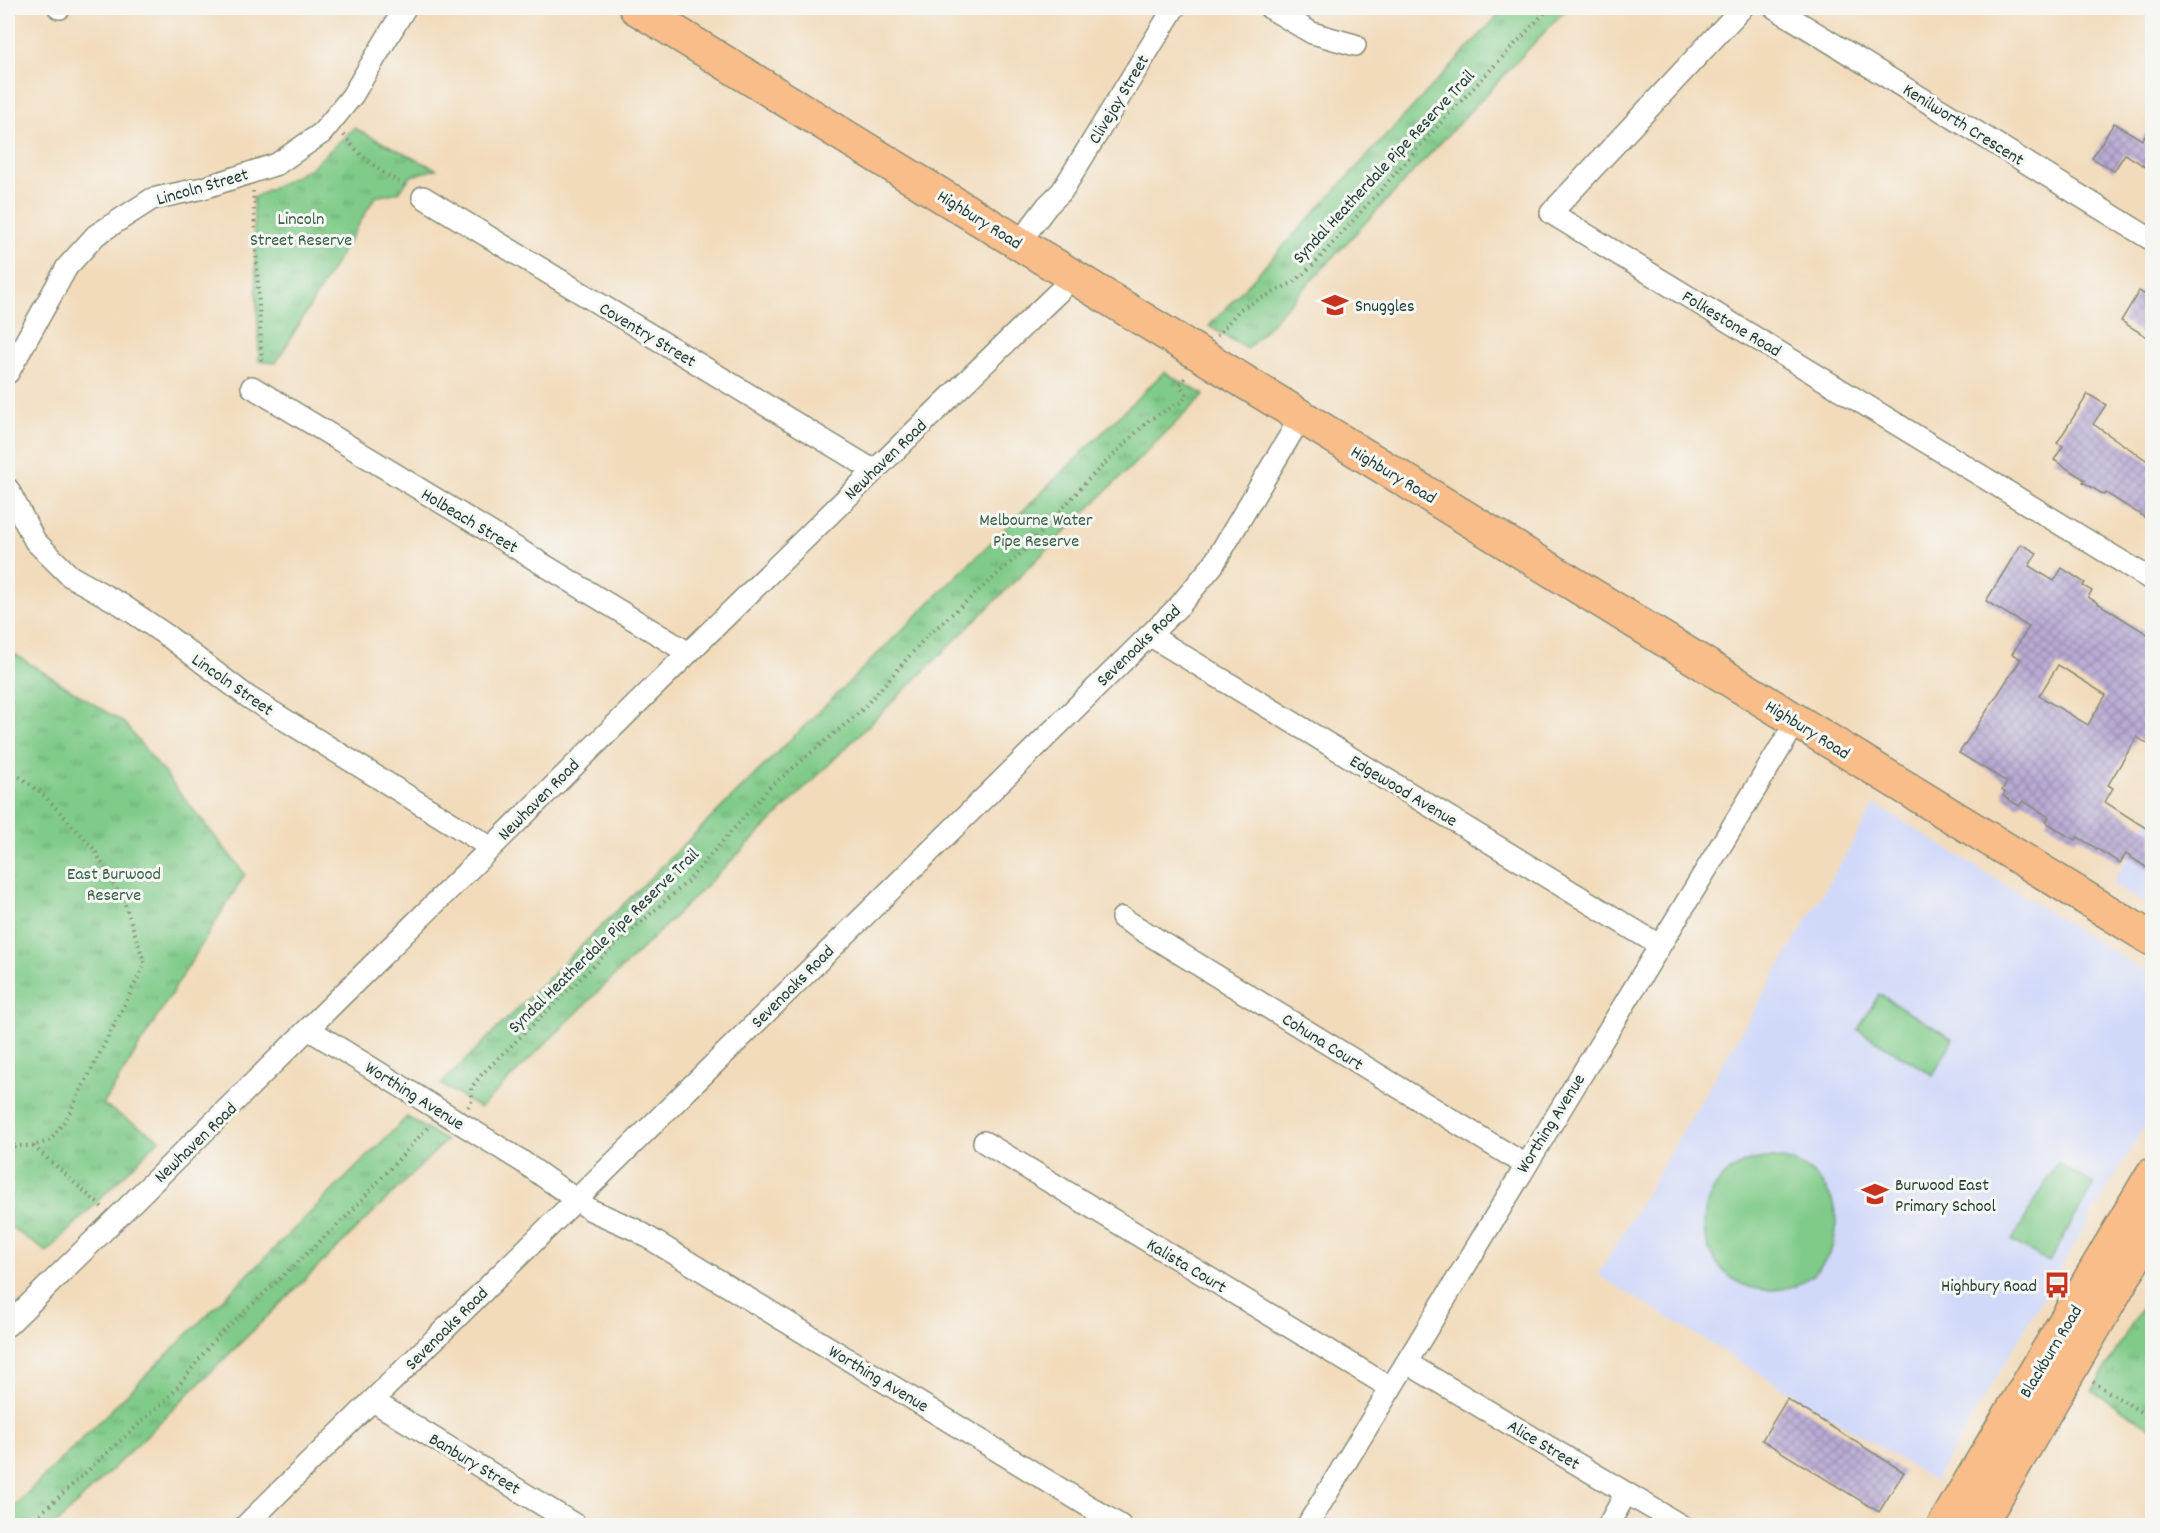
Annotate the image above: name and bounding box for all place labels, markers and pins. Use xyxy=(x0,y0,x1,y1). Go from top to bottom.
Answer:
school or university icon: Snuggles xyxy=(1320,290,1350,320)
place label: Snuggles xyxy=(1355,295,1415,320)
place label: Burwood East Primary School xyxy=(1895,1174,1996,1220)
school or university icon: Burwood East Primary School xyxy=(1860,1179,1890,1209)
bus stop icon: Highbury Road xyxy=(2042,1270,2072,1300)
place label: Highbury Road xyxy=(1941,1275,2037,1300)

